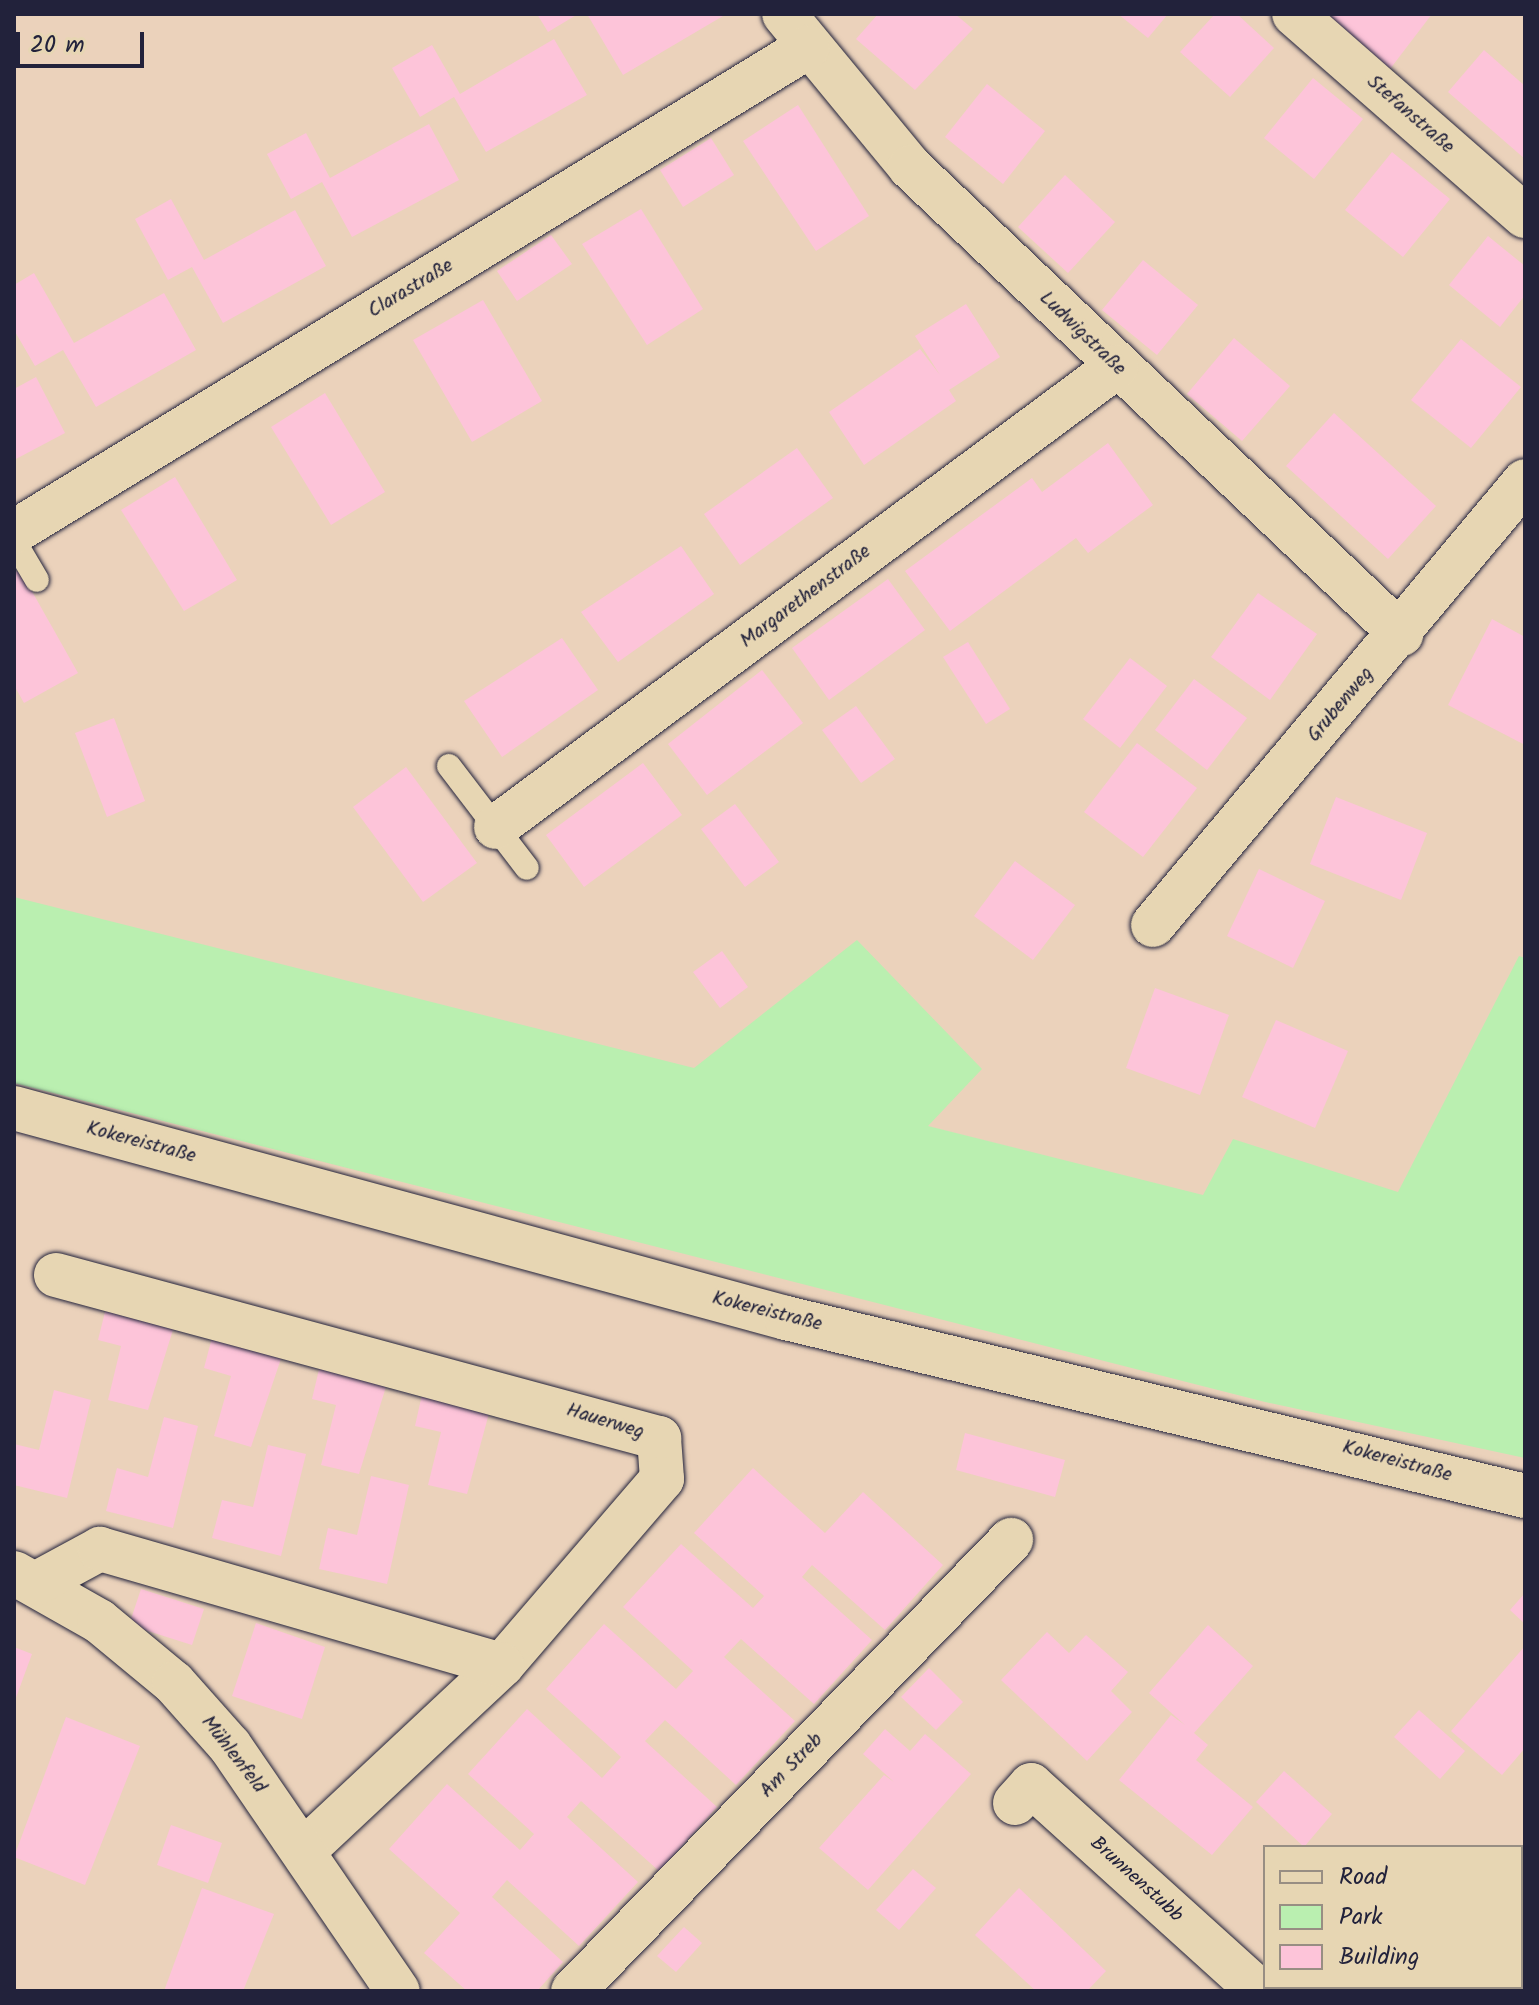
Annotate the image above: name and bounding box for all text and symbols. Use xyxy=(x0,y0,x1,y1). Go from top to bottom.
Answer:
scale bar xyxy=(20,16,148,66)
text: 20 m xyxy=(30,26,85,65)
street label: Stefanstraße xyxy=(1361,71,1459,159)
street label: Clarastraße xyxy=(364,254,458,324)
street label: Ludwigstraße xyxy=(1034,287,1130,381)
street label: Margarethenstraße xyxy=(736,540,876,654)
street label: Grubenweg xyxy=(1303,663,1379,747)
street label: Kokereistraße xyxy=(84,1117,198,1169)
street label: Kokereistraße xyxy=(709,1287,825,1337)
street label: Hauerweg xyxy=(563,1399,647,1445)
street label: Kokereistraße xyxy=(1340,1436,1454,1488)
street label: Mühlenfeld xyxy=(195,1711,271,1799)
street label: Am Streb xyxy=(755,1729,829,1803)
street label: Brunnenstubb xyxy=(1085,1832,1187,1928)
legend xyxy=(1263,1845,1523,1989)
text: Road xyxy=(1339,1858,1387,1897)
text: Park xyxy=(1339,1898,1383,1937)
text: Building xyxy=(1339,1938,1419,1977)

